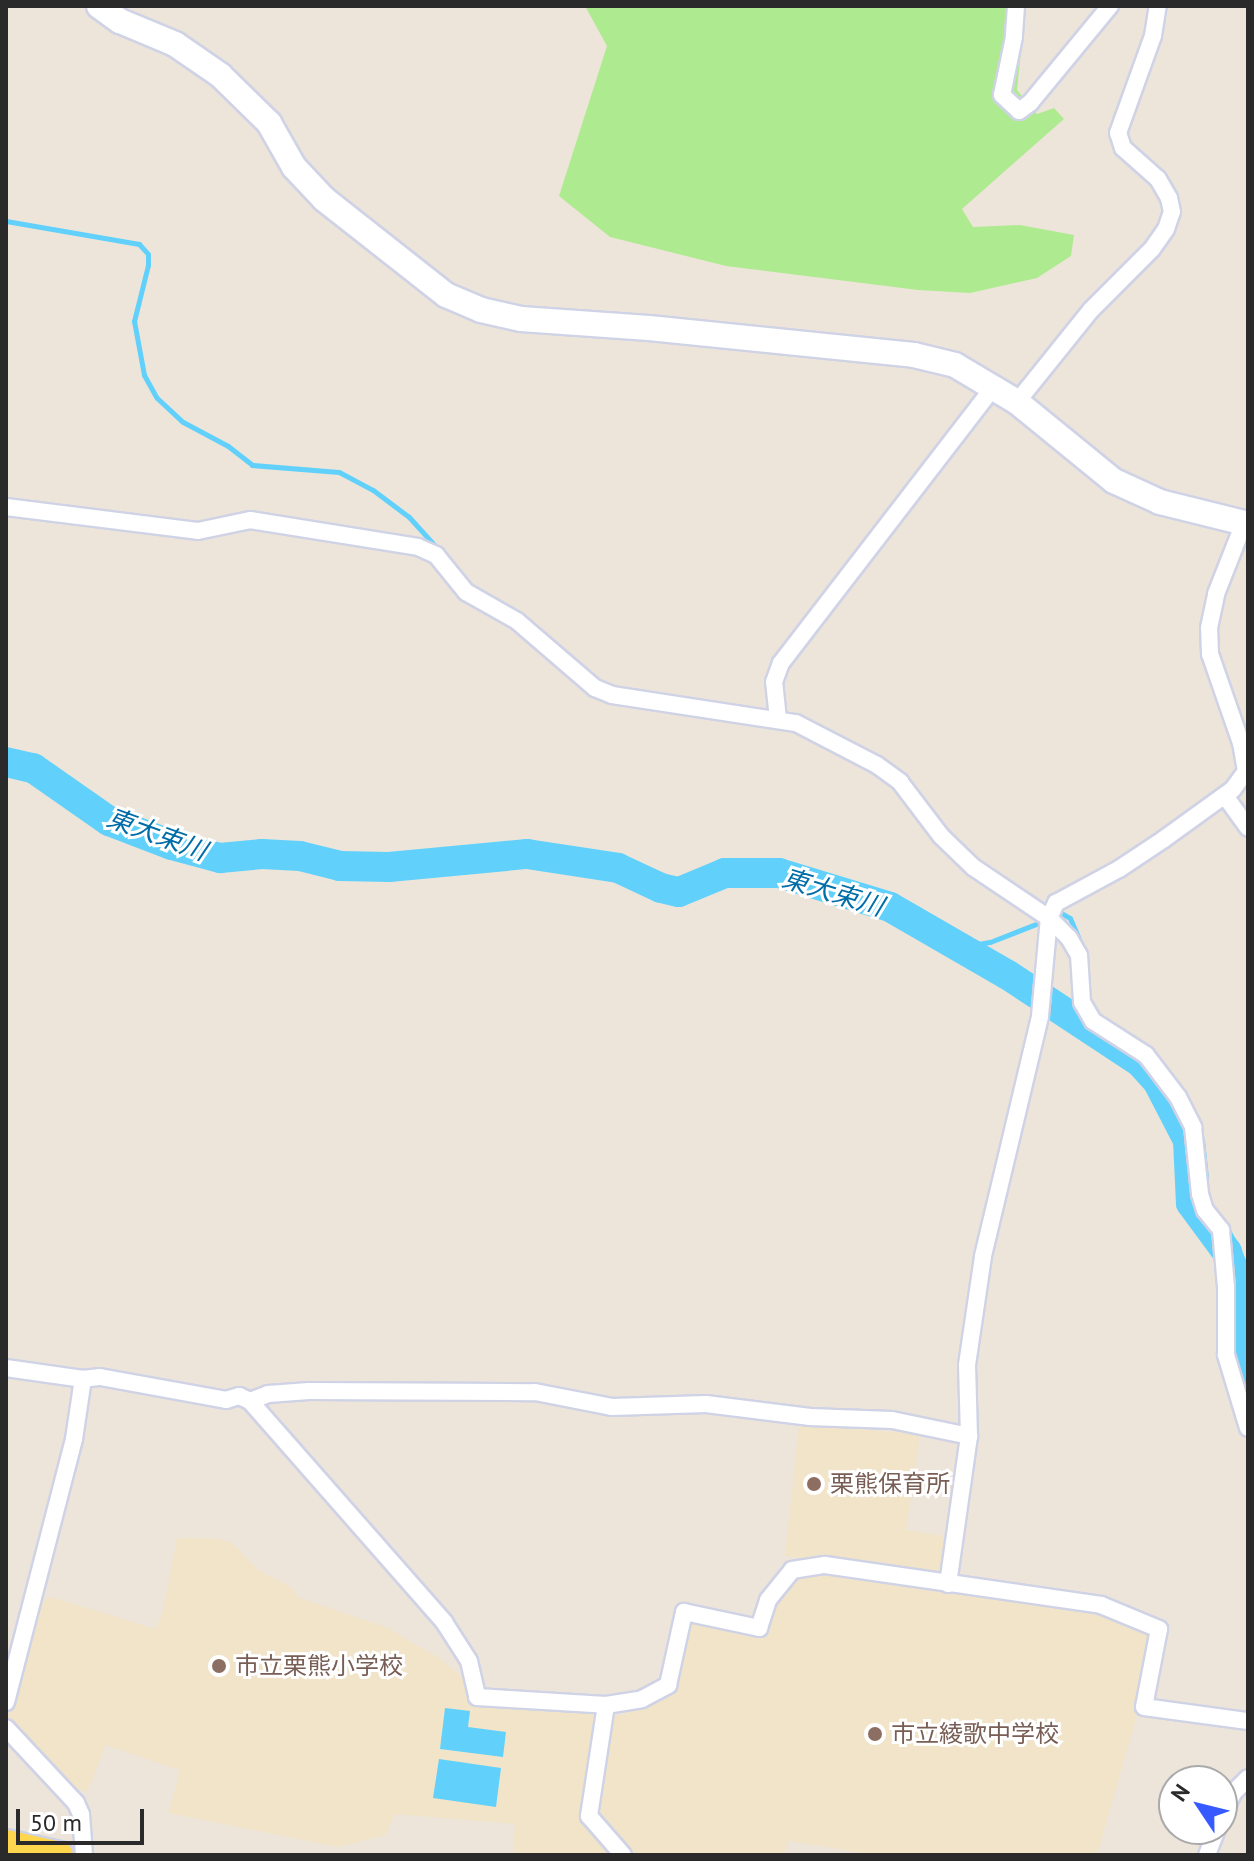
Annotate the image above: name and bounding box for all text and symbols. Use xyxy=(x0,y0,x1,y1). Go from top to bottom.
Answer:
water label: 東大束川 xyxy=(103,802,211,866)
water label: 東大束川 xyxy=(779,862,887,922)
place label: 栗熊保育所 xyxy=(830,1470,950,1498)
marker: 栗熊保育所 xyxy=(805,1475,823,1493)
place label: 市立栗熊小学校 xyxy=(235,1652,403,1680)
marker: 市立栗熊小学校 xyxy=(210,1657,228,1675)
place label: 市立綾歌中学校 xyxy=(891,1720,1059,1748)
marker: 市立綾歌中学校 xyxy=(866,1725,884,1743)
north arrow xyxy=(1158,1765,1238,1845)
text: N xyxy=(1164,1778,1196,1806)
scale bar xyxy=(20,1793,148,1843)
text: 50 m xyxy=(30,1807,82,1838)

